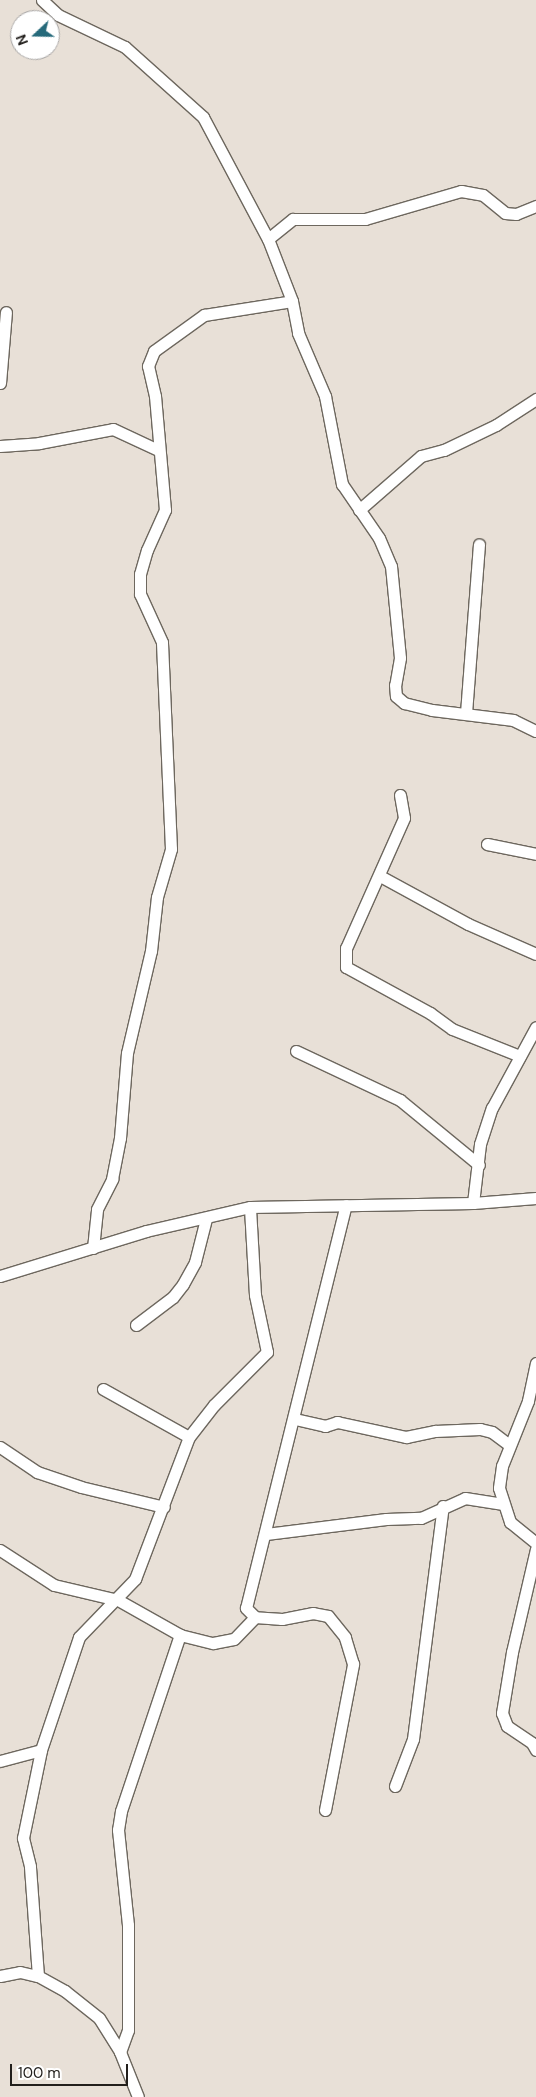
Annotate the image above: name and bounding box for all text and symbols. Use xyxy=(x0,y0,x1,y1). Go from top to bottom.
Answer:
north arrow xyxy=(10,10,60,60)
text: N xyxy=(12,32,32,48)
scale bar xyxy=(12,2054,130,2086)
text: 100 m xyxy=(18,2063,61,2083)

